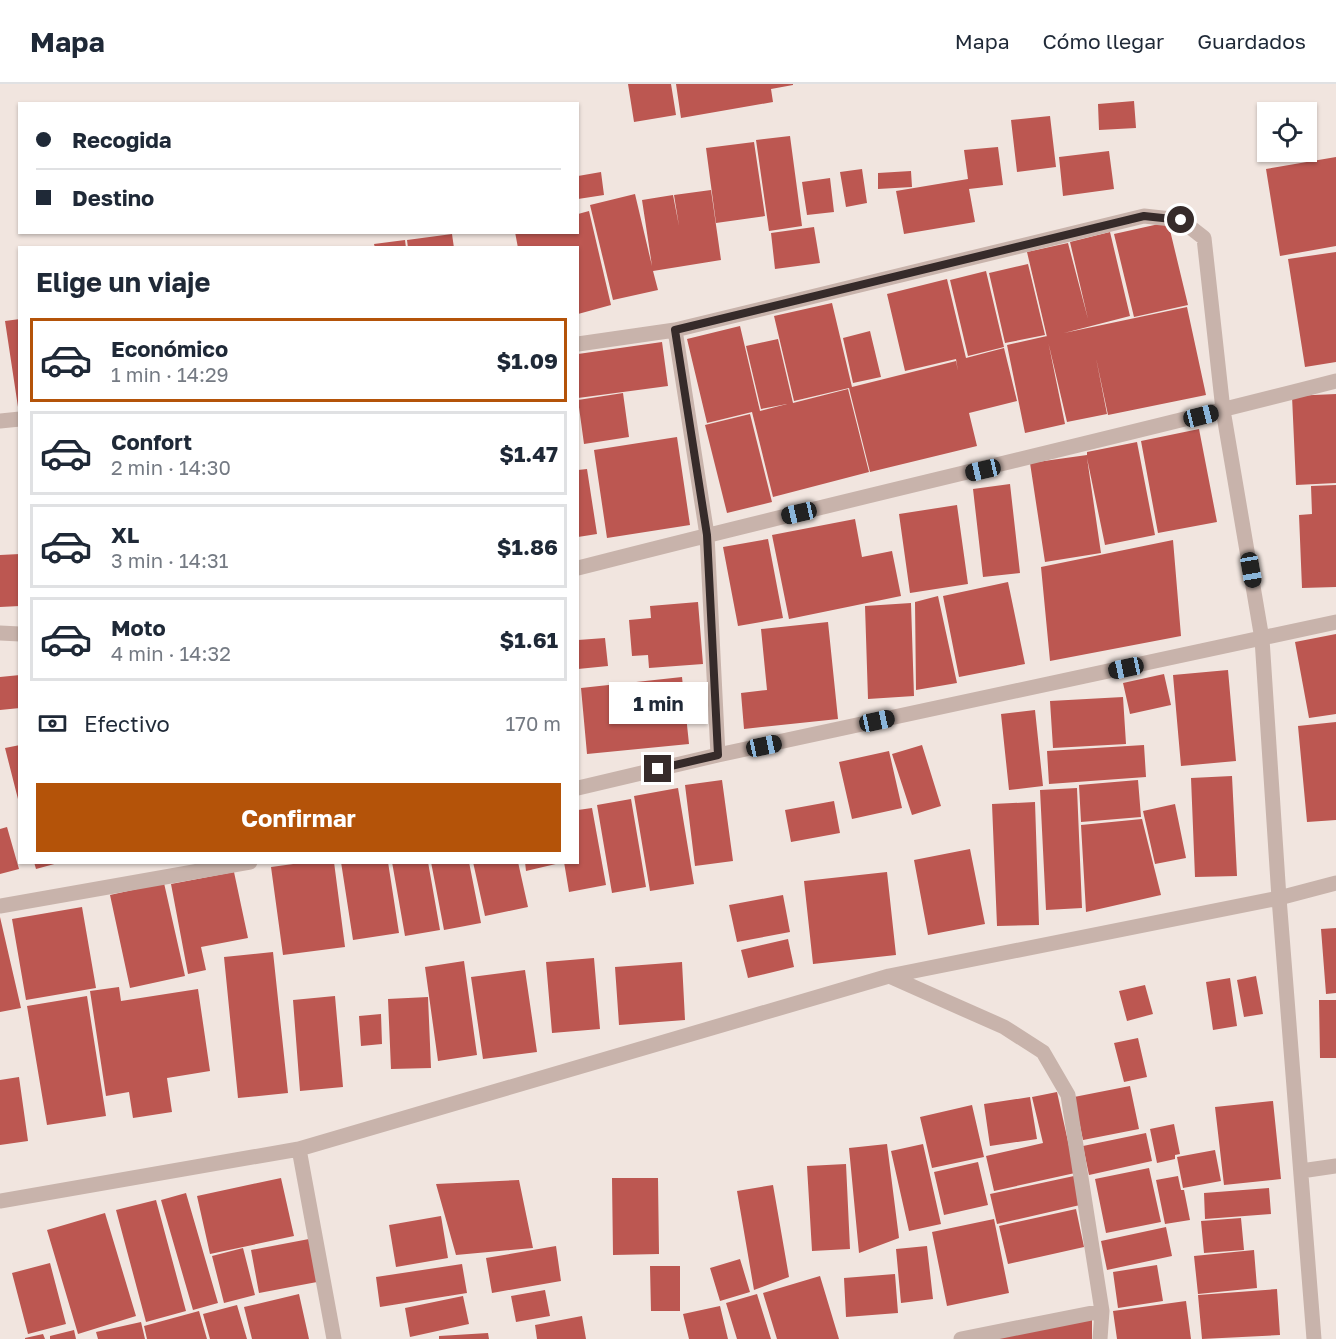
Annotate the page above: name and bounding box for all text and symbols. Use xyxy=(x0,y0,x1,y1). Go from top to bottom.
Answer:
text: Mapa xyxy=(30,25,105,58)
text: Mapa xyxy=(955,28,1010,54)
text: Cómo llegar xyxy=(1043,28,1164,54)
text: Guardados xyxy=(1197,28,1306,54)
map controls xyxy=(1257,102,1317,162)
button: locate xyxy=(1257,102,1317,162)
text: Recogida xyxy=(72,126,172,153)
text: Destino xyxy=(72,184,154,211)
route start xyxy=(1167,206,1194,233)
text: Elige un viaje xyxy=(36,266,210,298)
icon: car xyxy=(39,333,93,387)
text: Económico xyxy=(111,335,228,362)
text: $1.09 xyxy=(497,347,558,374)
text: 1 min · 14:29 xyxy=(111,362,229,386)
car xyxy=(1181,403,1221,429)
icon: car xyxy=(39,426,93,480)
text: Confort xyxy=(111,428,192,455)
text: $1.47 xyxy=(499,440,558,467)
text: 2 min · 14:30 xyxy=(111,455,231,479)
car xyxy=(963,457,1003,483)
car xyxy=(779,500,819,526)
icon: car xyxy=(39,519,93,573)
text: XL xyxy=(111,521,139,548)
text: $1.86 xyxy=(497,533,558,560)
text: 3 min · 14:31 xyxy=(111,548,228,572)
car xyxy=(1239,551,1263,589)
icon: car xyxy=(39,612,93,666)
text: Moto xyxy=(111,614,166,641)
text: $1.61 xyxy=(500,626,558,653)
text: 4 min · 14:32 xyxy=(111,641,231,665)
car xyxy=(1107,655,1145,681)
callout: 1 min xyxy=(608,682,708,724)
text: 1 min xyxy=(633,691,684,715)
icon: cash xyxy=(36,707,69,740)
car xyxy=(858,708,896,734)
text: Efectivo xyxy=(84,710,170,737)
text: 170 m xyxy=(506,711,561,735)
car xyxy=(745,733,783,759)
route end xyxy=(644,755,671,782)
button: Confirmar xyxy=(36,783,561,852)

